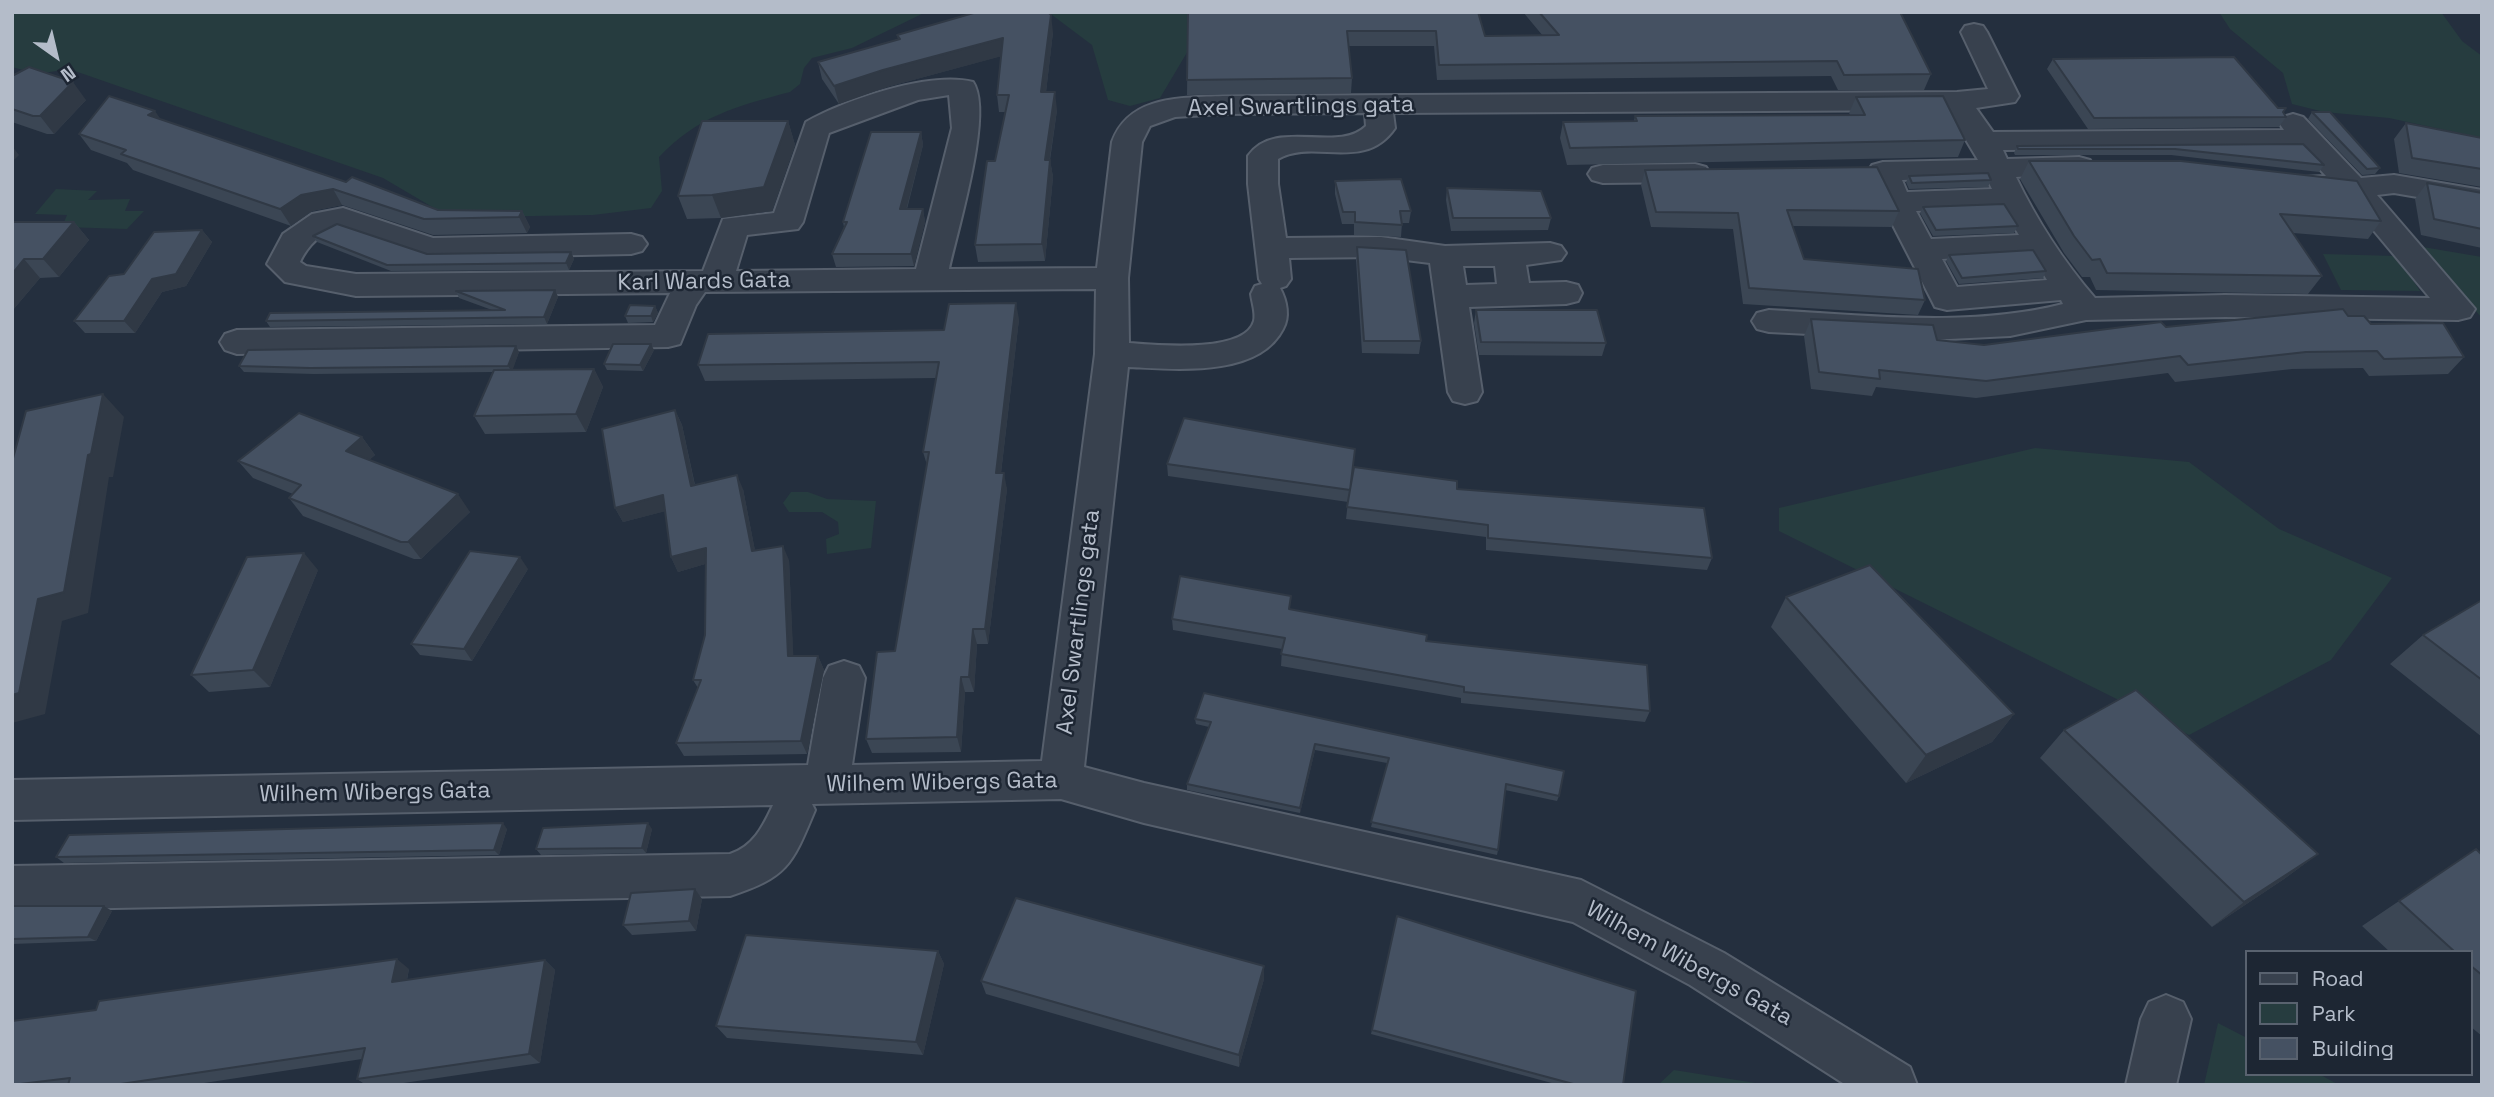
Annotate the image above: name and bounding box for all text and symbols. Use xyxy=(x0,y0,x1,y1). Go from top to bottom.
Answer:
north arrow xyxy=(21,21,91,91)
text: N xyxy=(56,60,80,88)
street label: Axel Swartlings gata xyxy=(1188,91,1414,123)
street label: Karl Wards Gata xyxy=(617,267,791,297)
street label: Axel Swartlings gata xyxy=(1052,508,1106,736)
street label: Wilhem Wibergs Gata xyxy=(826,767,1058,799)
street label: Wilhem Wibergs Gata xyxy=(259,777,491,809)
street label: Wilhem Wibergs Gata xyxy=(1581,896,1797,1032)
legend xyxy=(2246,950,2473,1076)
text: Road xyxy=(2312,965,2364,992)
text: Park xyxy=(2312,1000,2356,1027)
text: Building xyxy=(2312,1035,2394,1062)

